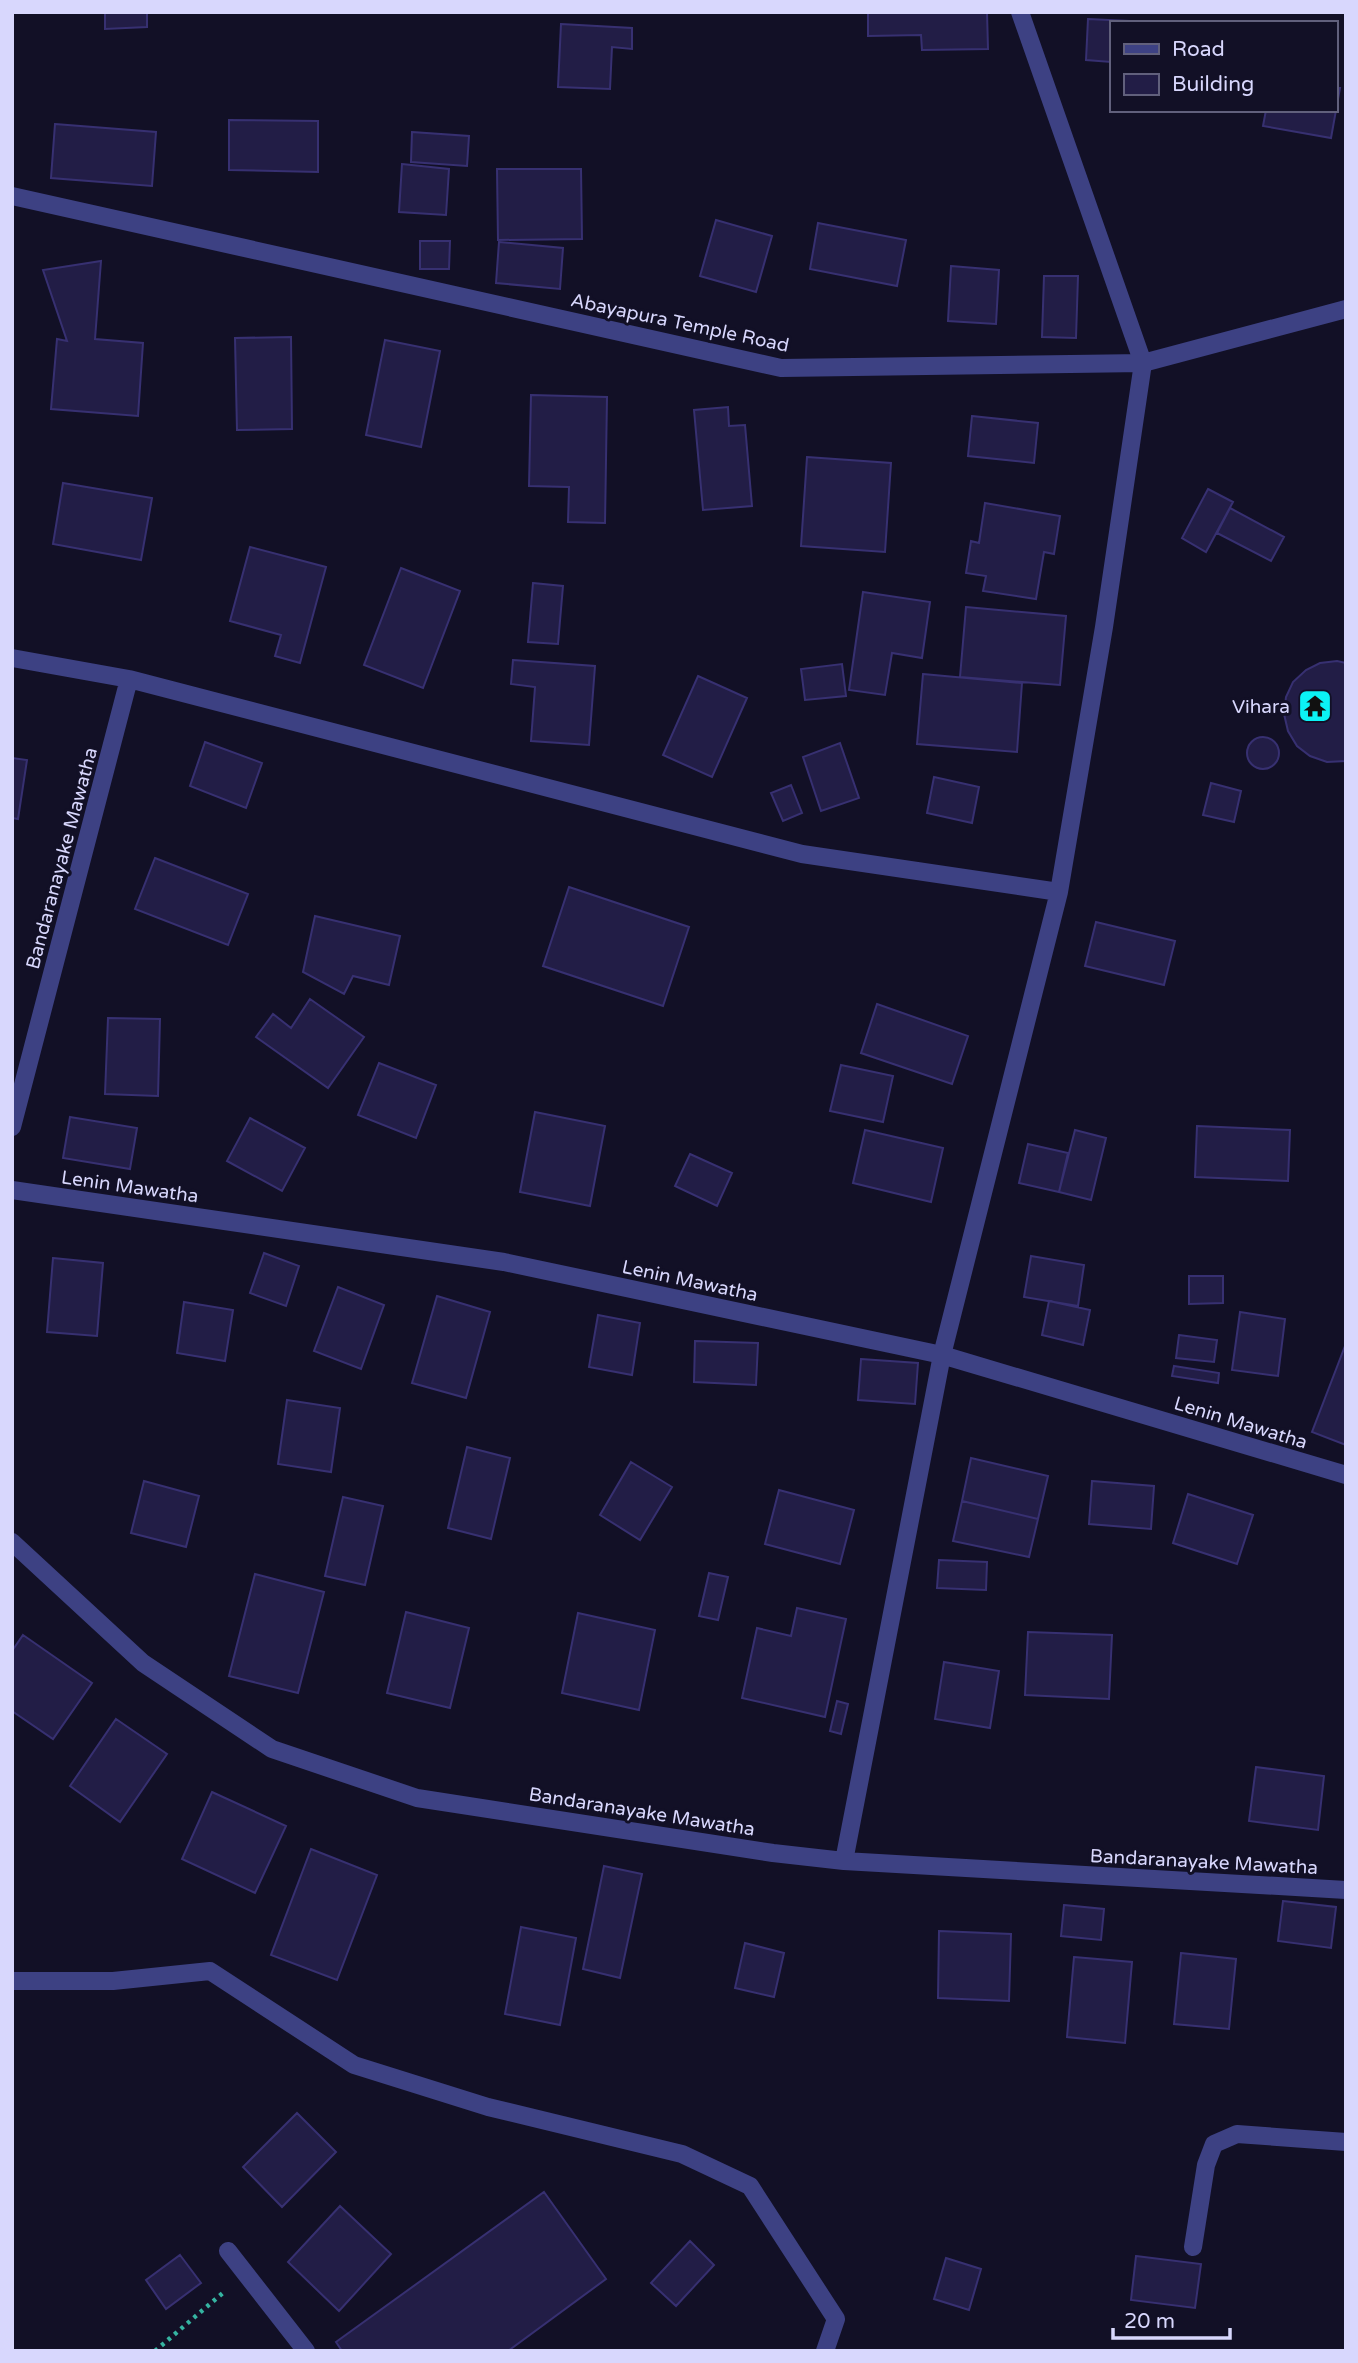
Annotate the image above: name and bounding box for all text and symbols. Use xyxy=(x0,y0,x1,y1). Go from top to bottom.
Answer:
legend xyxy=(1110,21,1337,112)
text: Road xyxy=(1172,37,1225,62)
text: Building xyxy=(1172,72,1254,97)
street label: Abayapura Temple Road xyxy=(569,289,791,357)
temple icon: Vihara xyxy=(1296,687,1334,725)
place label: Vihara xyxy=(1232,696,1290,718)
street label: Bandaranayake Mawatha xyxy=(22,745,102,971)
street label: Lenin Mawatha xyxy=(60,1166,200,1208)
street label: Lenin Mawatha xyxy=(620,1256,760,1306)
street label: Lenin Mawatha xyxy=(1171,1392,1310,1454)
street label: Bandaranayake Mawatha xyxy=(527,1783,756,1841)
street label: Bandaranayake Mawatha xyxy=(1089,1845,1319,1879)
scale bar xyxy=(1113,2296,1230,2340)
text: 20 m xyxy=(1124,2309,1175,2334)

